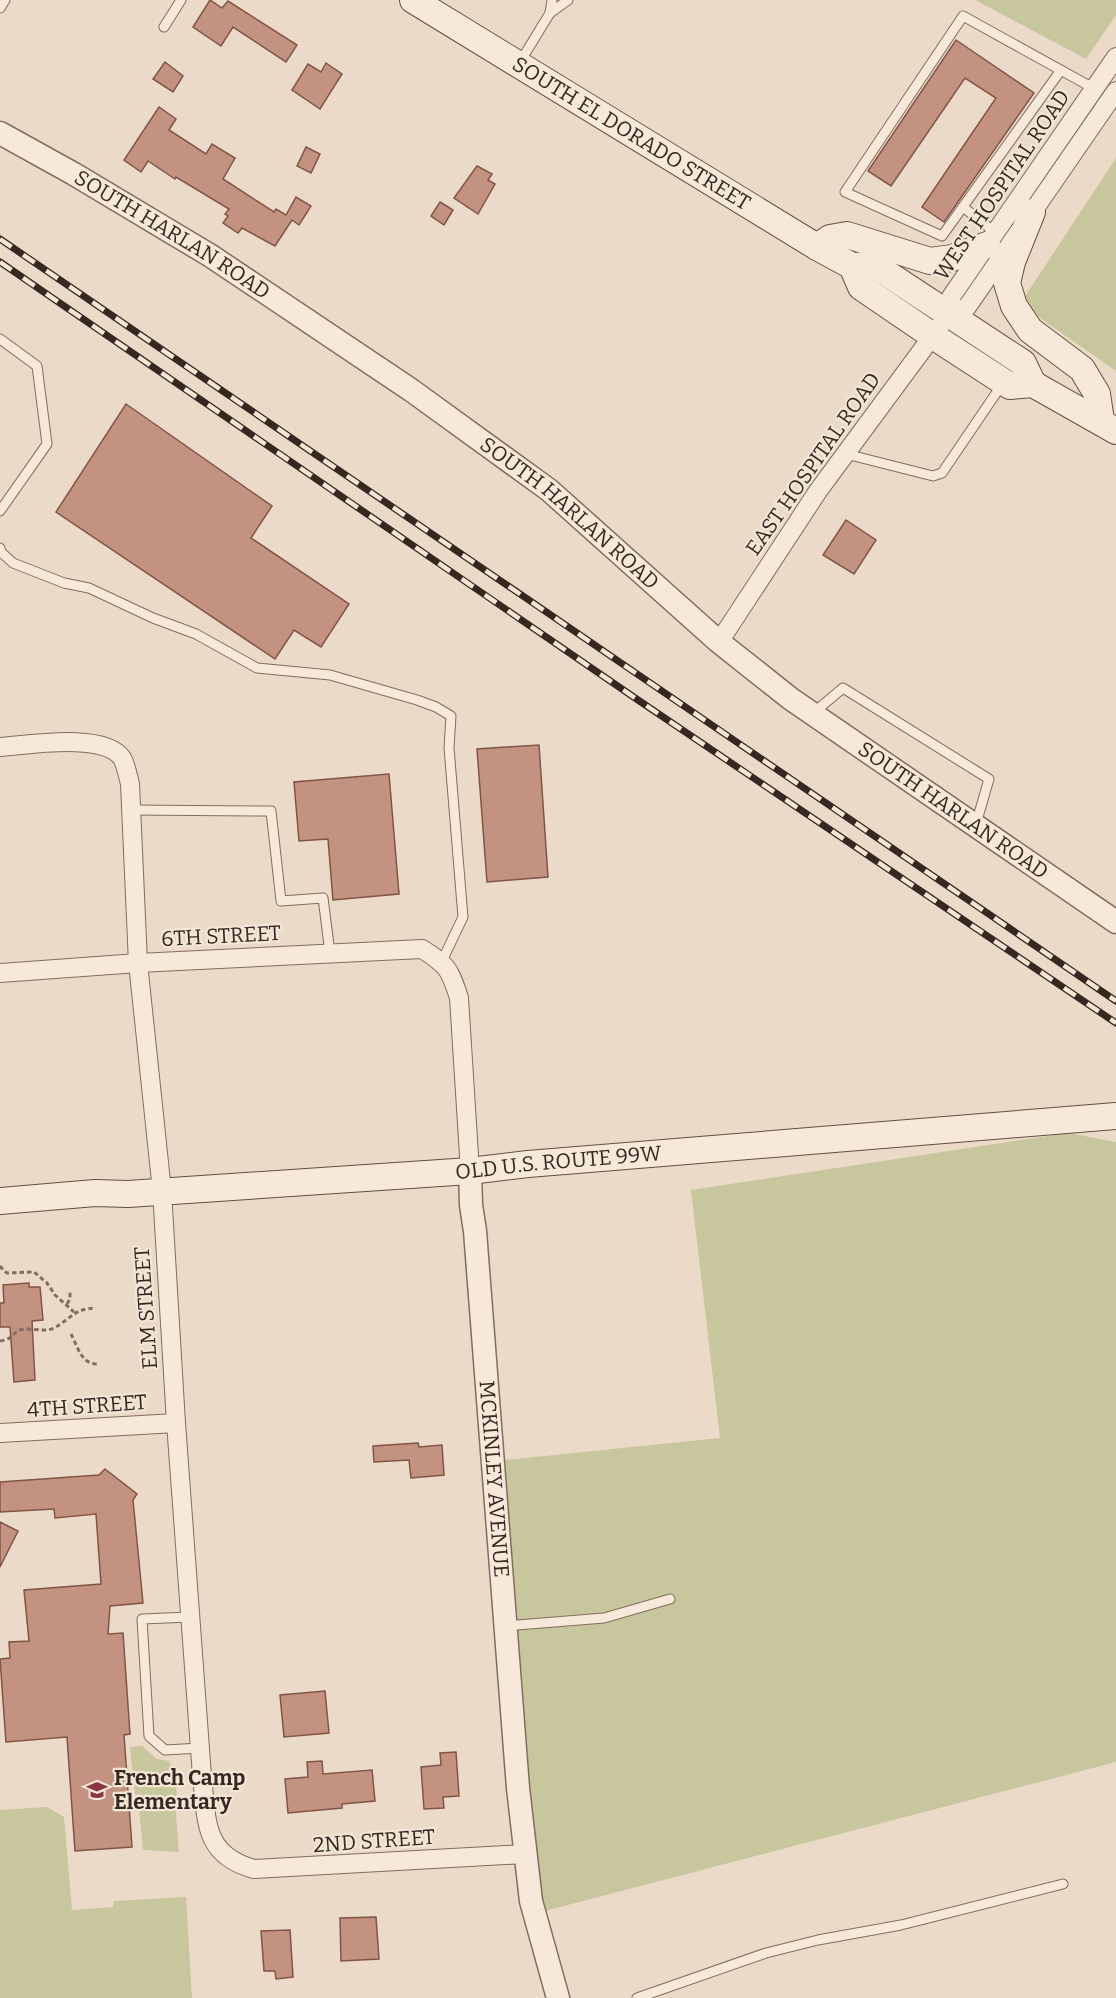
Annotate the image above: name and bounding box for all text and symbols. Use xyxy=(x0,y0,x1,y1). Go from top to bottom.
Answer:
street label: SOUTH EL DORADO STREET xyxy=(508,51,755,216)
street label: WEST HOSPITAL ROAD xyxy=(928,85,1076,285)
street label: SOUTH HARLAN ROAD xyxy=(70,164,275,305)
street label: EAST HOSPITAL ROAD xyxy=(740,368,886,560)
street label: SOUTH HARLAN ROAD xyxy=(475,431,664,595)
street label: SOUTH HARLAN ROAD xyxy=(853,736,1053,885)
street label: 6TH STREET xyxy=(160,920,282,952)
street label: OLD U.S. ROUTE 99W xyxy=(454,1140,663,1185)
street label: ELM STREET xyxy=(129,1246,163,1370)
street label: MCKINLEY AVENUE xyxy=(474,1379,515,1578)
street label: 4TH STREET xyxy=(26,1389,148,1423)
place label: French Camp Elementary xyxy=(114,1765,246,1815)
school or university icon: French Camp Elementary xyxy=(85,1778,109,1802)
street label: 2ND STREET xyxy=(312,1824,436,1858)

